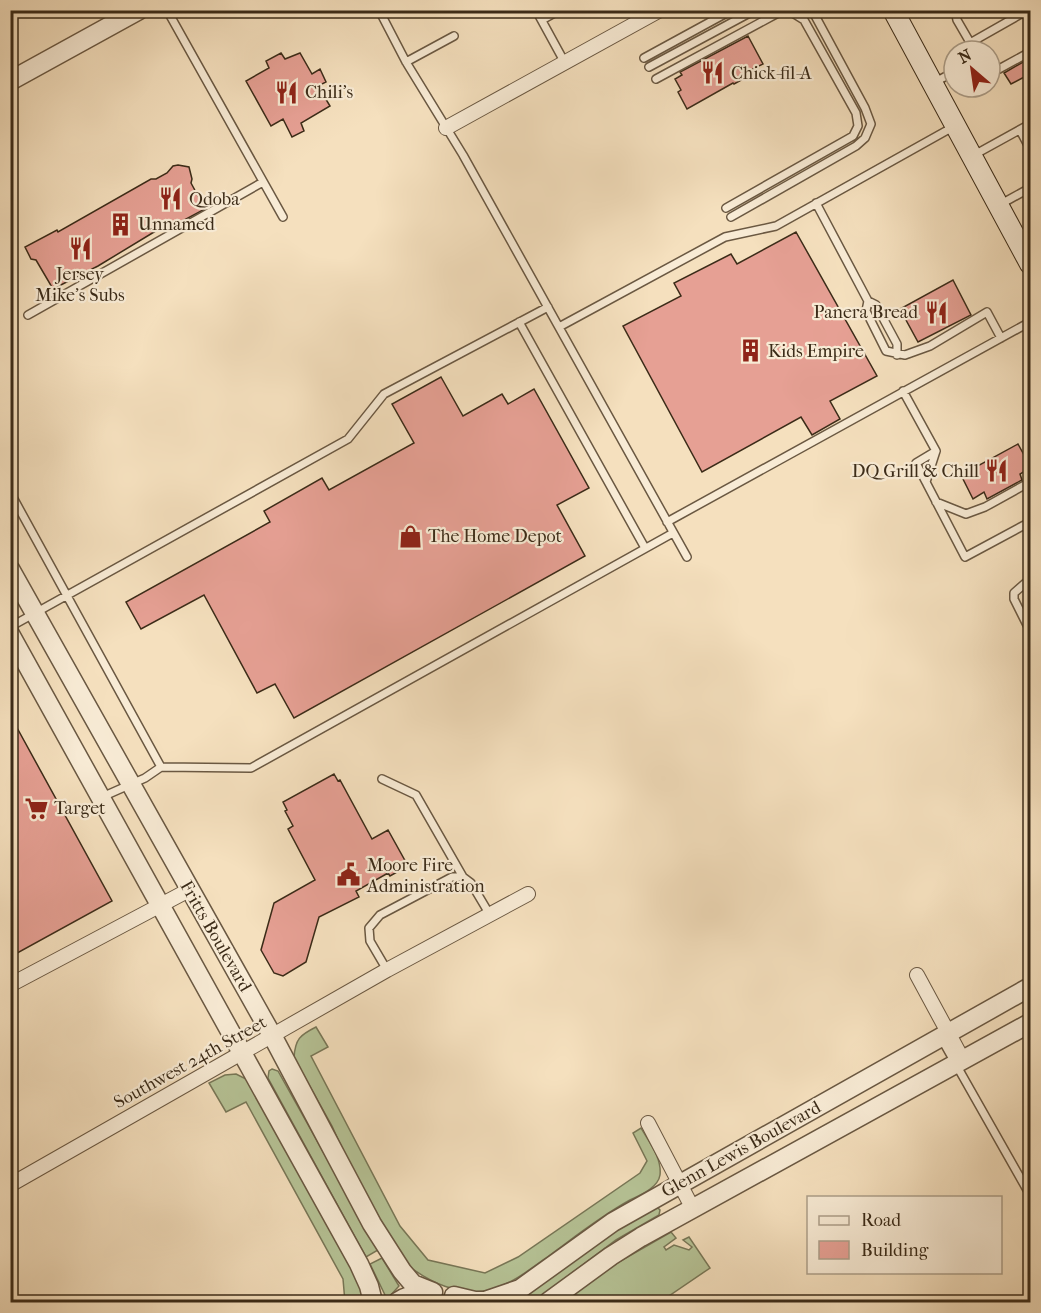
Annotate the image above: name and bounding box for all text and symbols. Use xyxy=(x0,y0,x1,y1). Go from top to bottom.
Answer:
north arrow xyxy=(942,39,1002,99)
text: N xyxy=(955,45,976,68)
restaurant icon: Chick-fil-A xyxy=(700,60,726,86)
place label: Chick-fil-A xyxy=(731,63,812,84)
restaurant icon: Chili's xyxy=(274,79,300,105)
place label: Chili's xyxy=(305,82,354,103)
restaurant icon: Qdoba xyxy=(158,186,184,212)
place label: Qdoba xyxy=(189,189,240,210)
building icon: Unnamed xyxy=(107,211,133,237)
place label: Unnamed xyxy=(138,214,215,235)
restaurant icon: Jersey Mike's Subs xyxy=(67,235,93,261)
place label: Jersey Mike's Subs xyxy=(35,264,125,306)
restaurant icon: Panera Bread xyxy=(923,299,949,325)
place label: Panera Bread xyxy=(814,302,918,323)
building icon: Kids Empire xyxy=(737,338,763,364)
place label: Kids Empire xyxy=(768,341,864,362)
restaurant icon: DQ Grill & Chill xyxy=(984,458,1010,484)
place label: DQ Grill & Chill xyxy=(852,461,979,482)
shop icon: The Home Depot xyxy=(397,523,423,549)
place label: The Home Depot xyxy=(428,526,562,547)
supermarket icon: Target xyxy=(23,795,49,821)
place label: Target xyxy=(54,798,106,819)
place label: Moore Fire Administration xyxy=(366,855,485,897)
public building icon: Moore Fire Administration xyxy=(336,862,362,888)
street label: Fritts Boulevard xyxy=(175,877,256,996)
street label: Southwest 24th Street xyxy=(110,1011,271,1113)
street label: Glenn Lewis Boulevard xyxy=(658,1097,825,1202)
legend xyxy=(807,1196,1002,1274)
text: Road xyxy=(861,1210,901,1231)
text: Building xyxy=(861,1240,929,1261)

